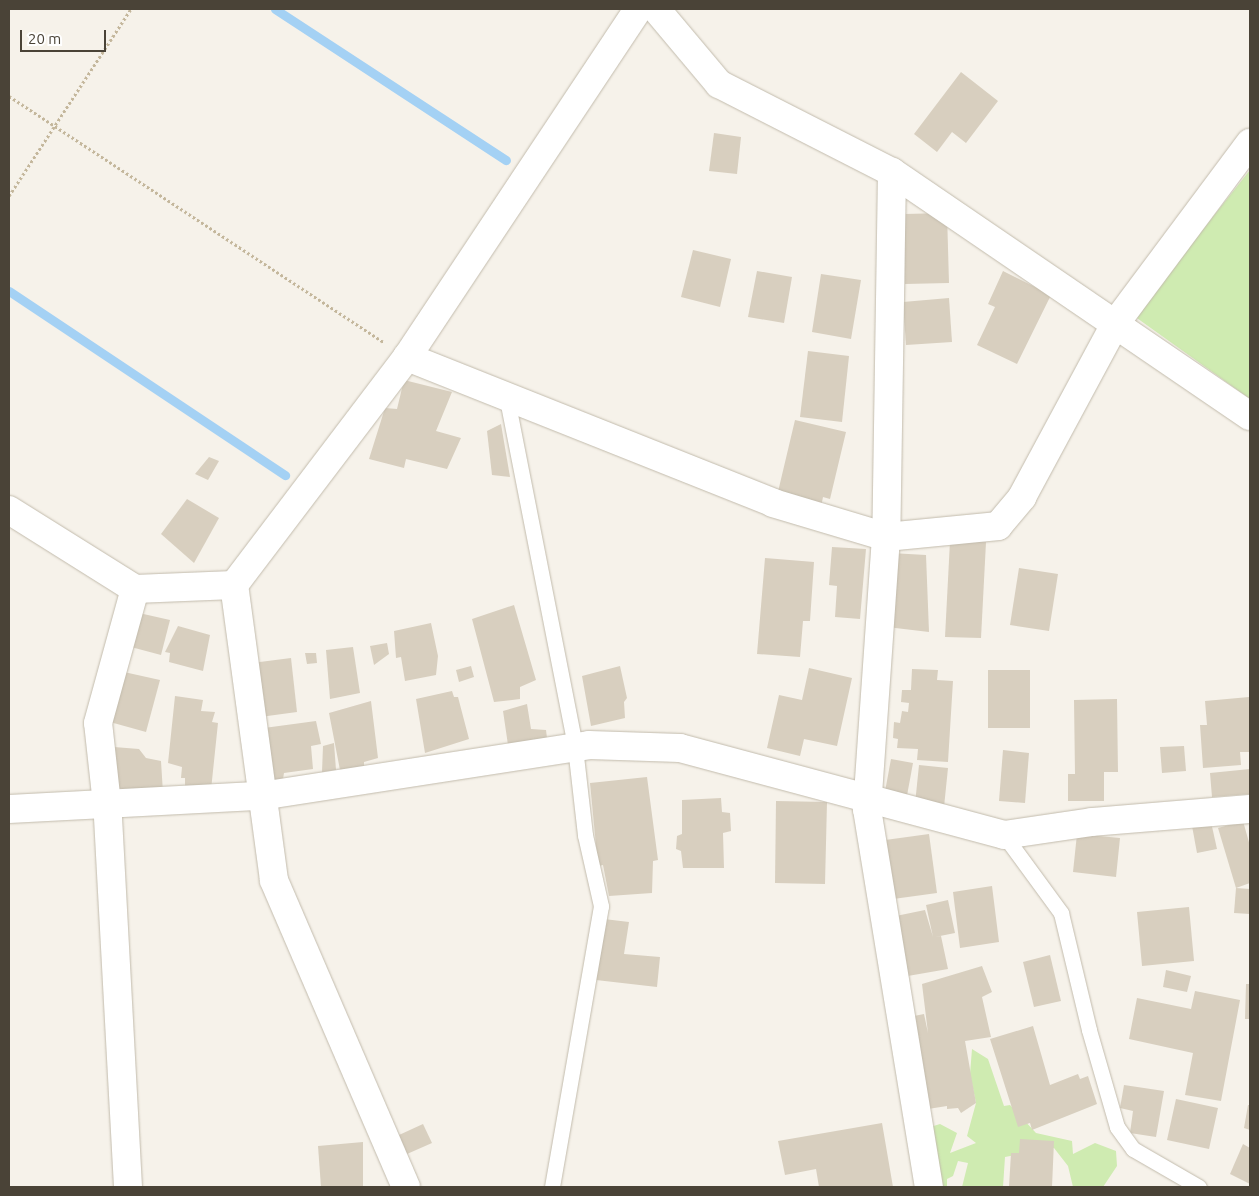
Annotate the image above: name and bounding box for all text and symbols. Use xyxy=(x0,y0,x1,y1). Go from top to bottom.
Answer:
scale bar xyxy=(22,20,109,52)
text: 20 m xyxy=(28,30,61,47)

